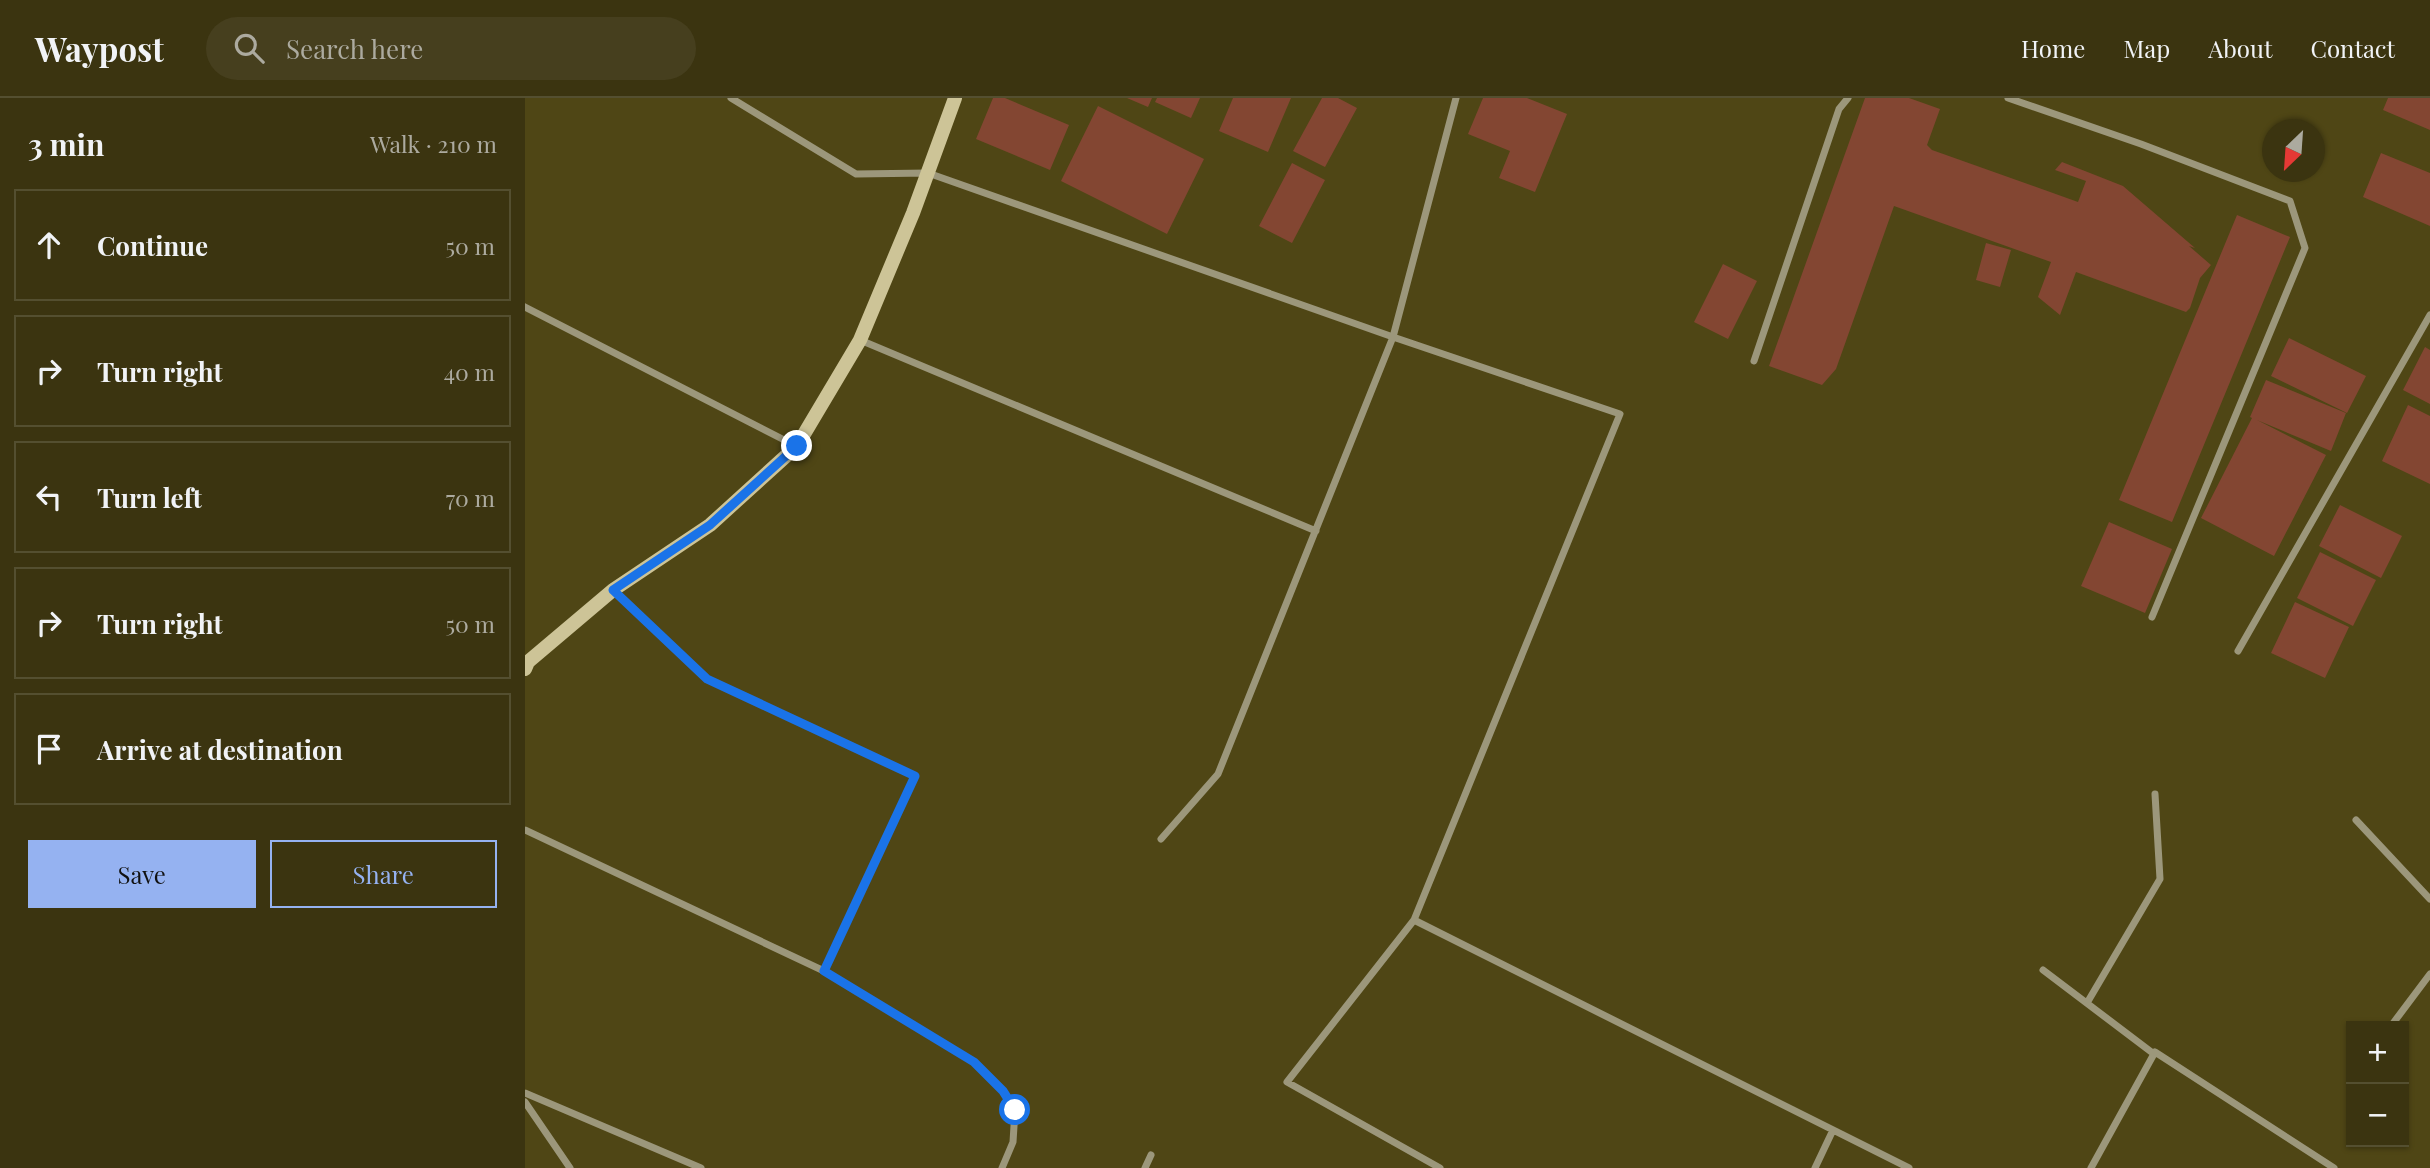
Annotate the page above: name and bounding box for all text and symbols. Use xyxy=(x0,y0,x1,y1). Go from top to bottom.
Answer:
search box xyxy=(206,17,696,80)
text: Waypost xyxy=(35,26,164,70)
icon: search xyxy=(230,29,268,67)
text: Search here xyxy=(286,31,423,66)
text: Home xyxy=(2021,32,2085,64)
text: Map xyxy=(2123,32,2170,64)
text: About xyxy=(2208,32,2272,64)
text: Contact xyxy=(2310,32,2395,64)
north arrow xyxy=(2262,119,2325,182)
text: 3 min xyxy=(28,124,104,164)
text: Walk · 210 m xyxy=(370,128,497,159)
icon: ahead xyxy=(30,226,68,264)
text: Continue xyxy=(97,228,208,263)
text: 50 m xyxy=(446,230,495,261)
icon: right xyxy=(30,352,68,390)
text: Turn right xyxy=(97,354,223,389)
text: 40 m xyxy=(444,356,495,387)
route end xyxy=(781,430,812,461)
icon: left xyxy=(30,478,68,516)
text: Turn left xyxy=(97,480,202,515)
text: 70 m xyxy=(446,482,495,513)
icon: right xyxy=(30,604,68,642)
text: Turn right xyxy=(97,606,223,641)
text: 50 m xyxy=(446,608,495,639)
icon: arrive xyxy=(30,730,68,768)
text: Arrive at destination xyxy=(97,732,343,767)
button: Save xyxy=(28,840,256,908)
button: Share xyxy=(270,840,497,908)
map controls xyxy=(2346,1021,2409,1147)
button: + xyxy=(2346,1021,2409,1084)
button: − xyxy=(2346,1084,2409,1147)
route start xyxy=(999,1094,1030,1125)

